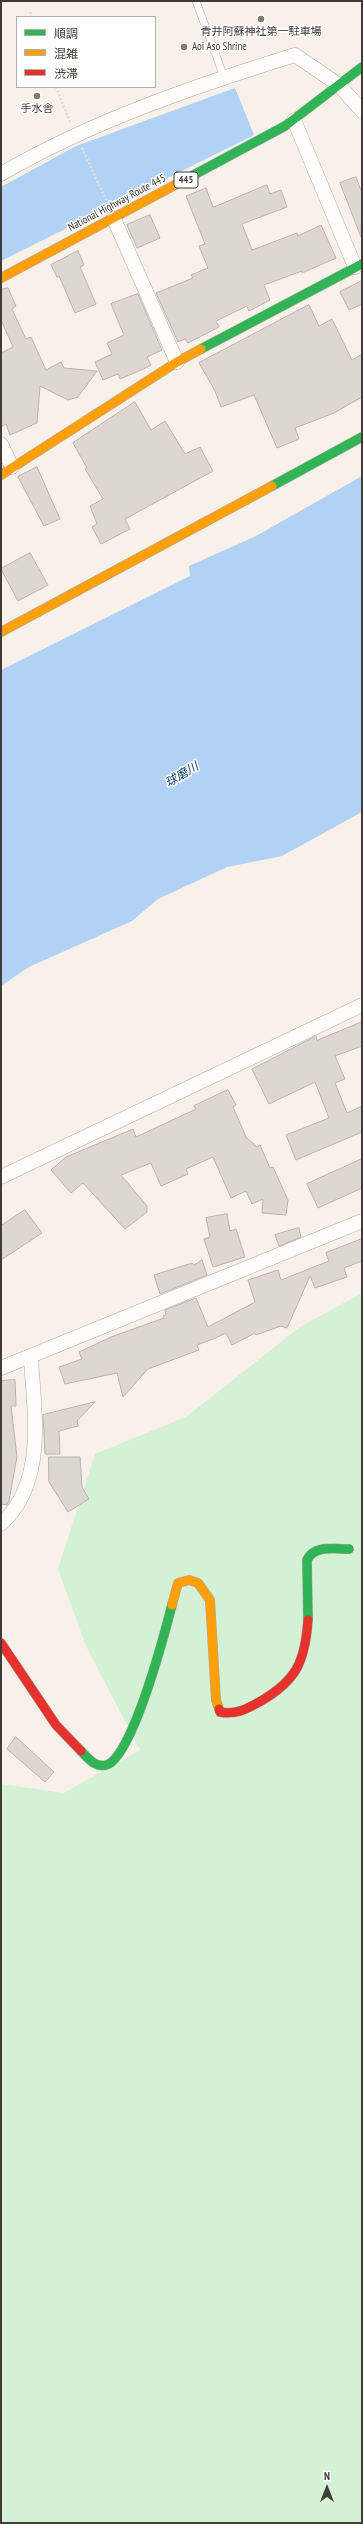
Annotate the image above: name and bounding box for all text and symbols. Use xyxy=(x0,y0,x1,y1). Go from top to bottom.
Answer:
marker: 青井阿蘇神社第一駐車場 xyxy=(256,14,266,24)
legend xyxy=(16,16,156,88)
place label: 青井阿蘇神社第一駐車場 xyxy=(201,25,321,39)
text: 順調 xyxy=(54,26,78,41)
place label: Aoi Aso Shrine xyxy=(192,40,247,54)
marker: Aoi Aso Shrine xyxy=(179,42,189,52)
text: 混雑 xyxy=(54,46,78,61)
text: 渋滞 xyxy=(54,66,78,81)
marker: 手水舎 xyxy=(32,91,42,101)
place label: 手水舎 xyxy=(21,102,53,116)
street label: National Highway Route 445 xyxy=(66,172,168,234)
road number: 445 xyxy=(174,172,198,188)
water label: 球磨川 xyxy=(163,760,201,790)
north arrow xyxy=(307,2468,347,2508)
text: N xyxy=(324,2469,330,2483)

